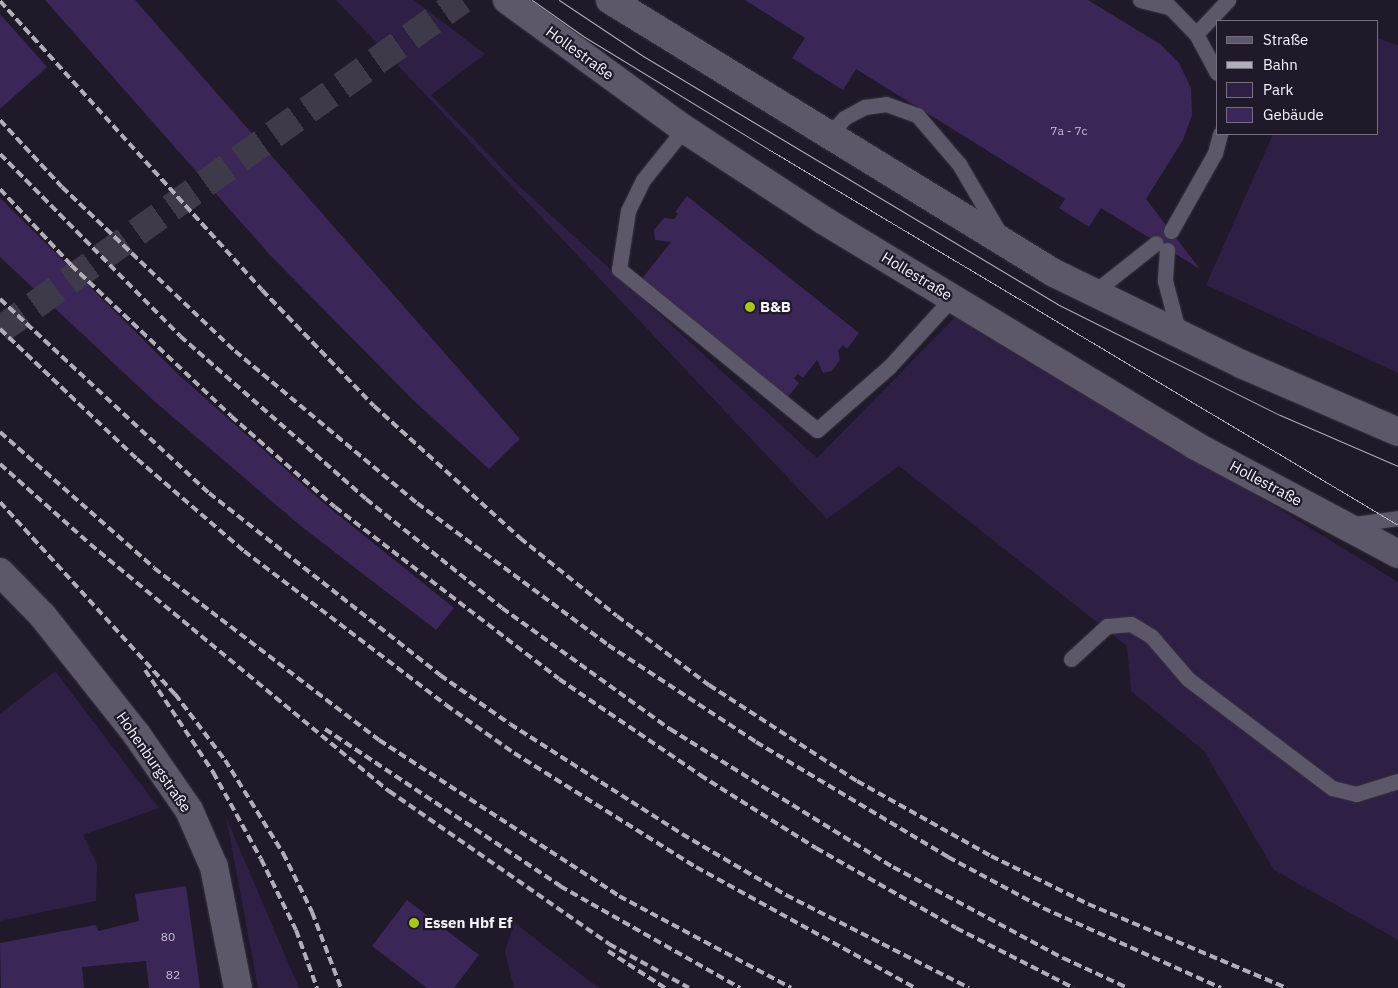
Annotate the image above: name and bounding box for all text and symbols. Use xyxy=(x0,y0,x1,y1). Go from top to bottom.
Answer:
legend xyxy=(1216,20,1378,135)
street label: Hollestraße xyxy=(543,22,617,84)
text: Straße xyxy=(1263,30,1308,49)
text: Bahn xyxy=(1263,55,1298,74)
text: Park xyxy=(1263,80,1293,99)
text: Gebäude xyxy=(1263,105,1324,124)
house number: 7a - 7c xyxy=(1050,124,1088,138)
street label: Hollestraße xyxy=(878,248,956,304)
place label: B&B xyxy=(760,298,791,316)
marker: B&B xyxy=(744,301,756,313)
street label: Hollestraße xyxy=(1227,456,1305,510)
street label: Hohenburgstraße xyxy=(113,708,195,816)
place label: Essen Hbf Ef xyxy=(424,914,512,932)
marker: Essen Hbf Ef xyxy=(408,917,420,929)
house number: 80 xyxy=(161,930,175,944)
house number: 82 xyxy=(166,968,180,982)

